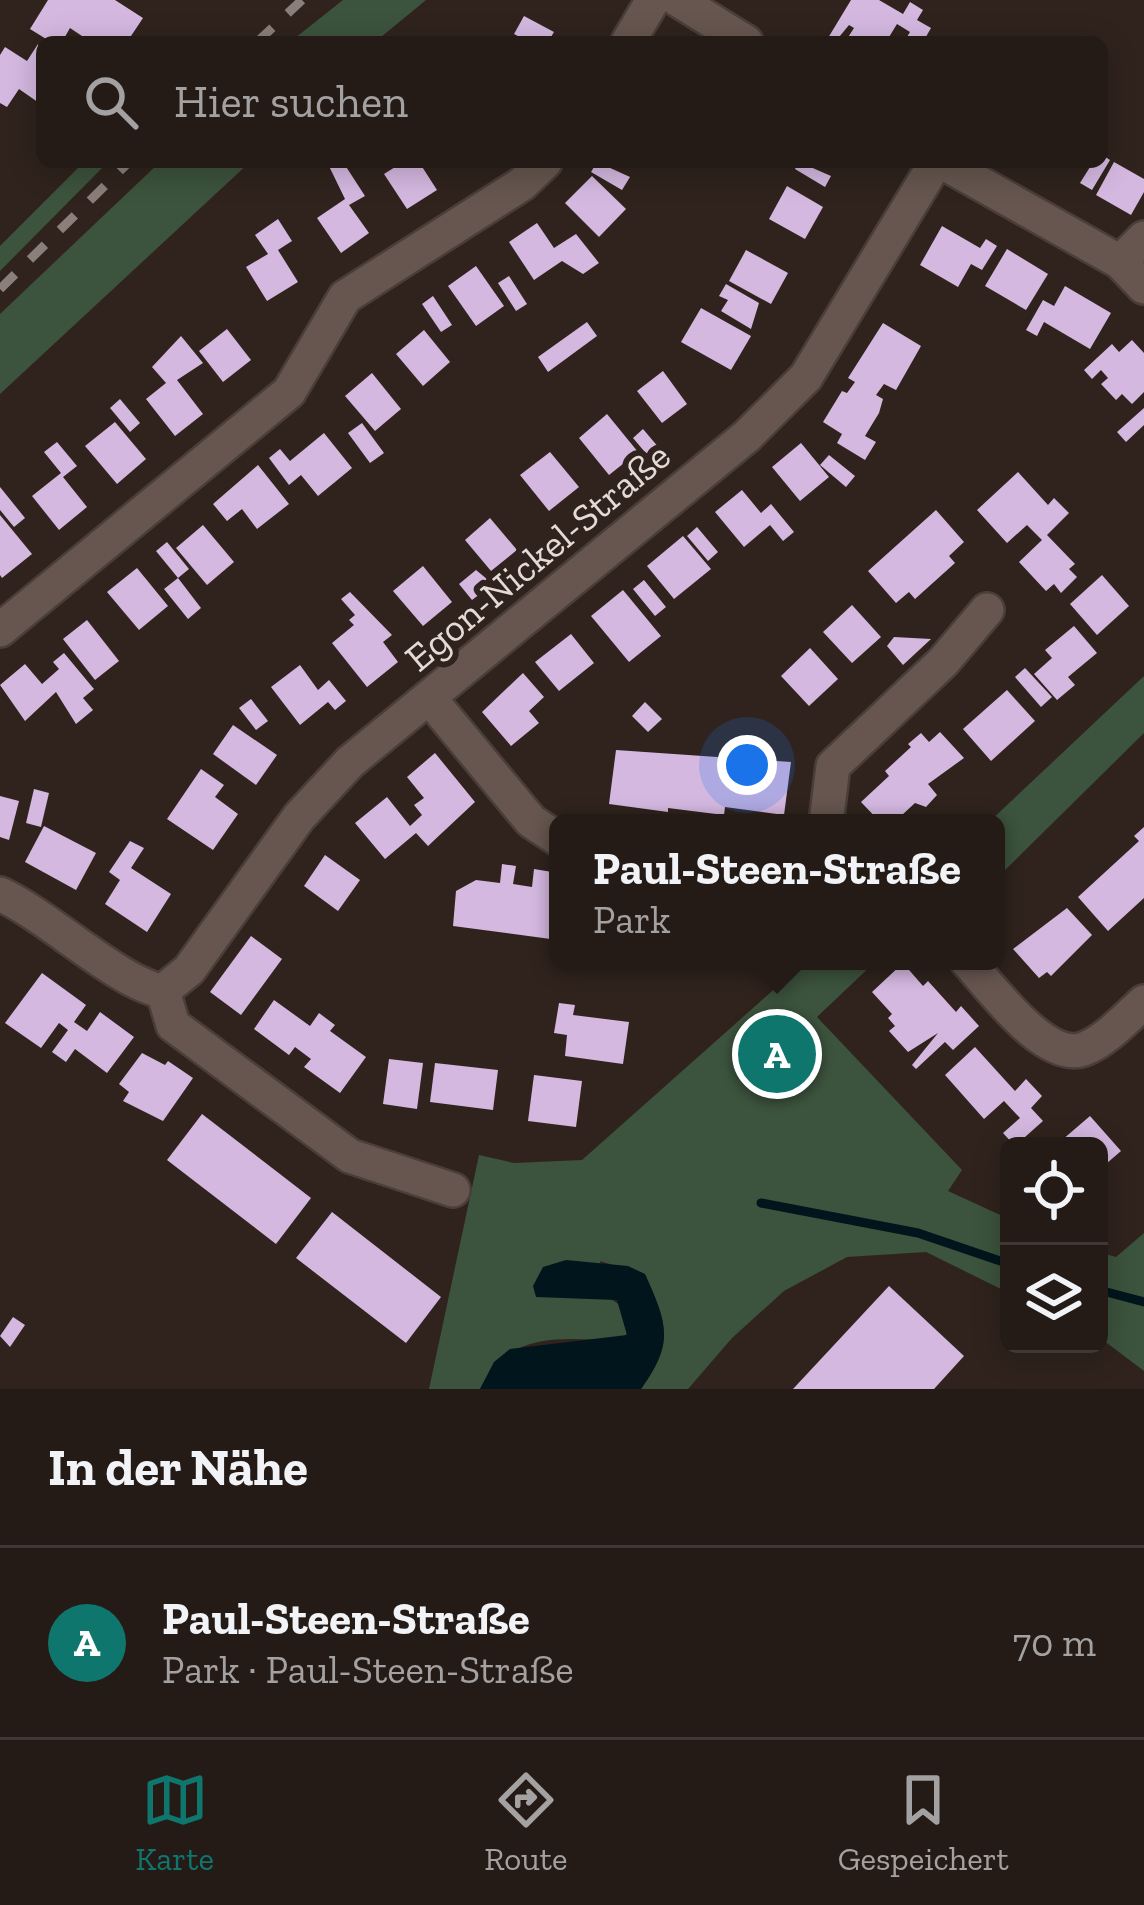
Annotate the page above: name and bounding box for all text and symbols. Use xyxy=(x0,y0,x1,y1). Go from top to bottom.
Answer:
search box xyxy=(36,36,1108,168)
icon: search xyxy=(78,69,144,135)
text: Hier suchen xyxy=(174,75,408,129)
street label: Egon-Nickel-Straße xyxy=(395,432,679,681)
your location xyxy=(717,735,777,795)
popup xyxy=(549,814,1005,970)
text: Paul-Steen-Straße xyxy=(593,842,961,896)
text: Park xyxy=(593,896,671,943)
pin: A xyxy=(738,1009,816,1099)
map controls xyxy=(1000,1137,1108,1353)
button: locate xyxy=(1000,1137,1108,1245)
button: layers xyxy=(1000,1245,1108,1353)
text: In der Nähe xyxy=(48,1437,308,1498)
text: Paul-Steen-Straße xyxy=(162,1592,530,1646)
text: A xyxy=(74,1619,100,1666)
text: 70 m xyxy=(1013,1619,1096,1666)
text: Park · Paul-Steen-Straße xyxy=(162,1646,574,1693)
tab: Karte xyxy=(135,1767,214,1878)
tab: Route xyxy=(484,1767,567,1878)
tab: Gespeichert xyxy=(838,1767,1009,1878)

